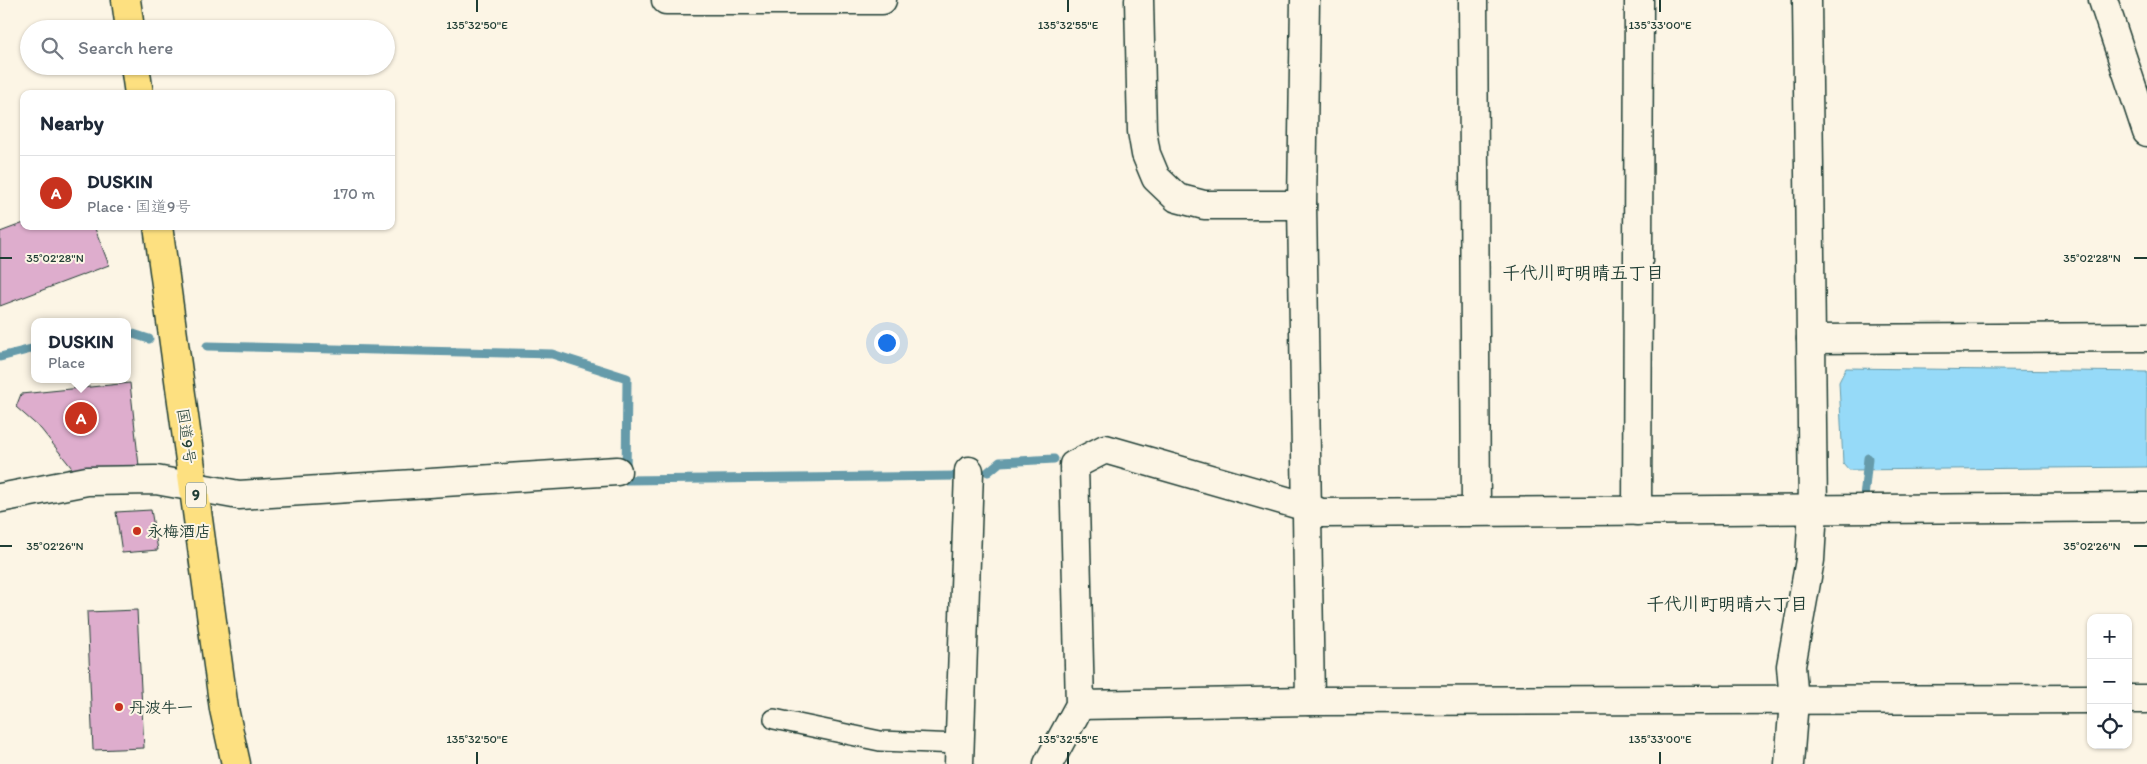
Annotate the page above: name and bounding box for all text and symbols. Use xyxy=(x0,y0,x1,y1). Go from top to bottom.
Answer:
text: 135°32'50"E xyxy=(446,18,508,32)
text: 135°32'55"E xyxy=(1038,18,1099,32)
text: 135°33'00"E xyxy=(1628,18,1692,32)
search box xyxy=(20,20,395,75)
icon: search xyxy=(38,34,66,62)
text: Search here xyxy=(78,36,173,59)
text: Nearby xyxy=(40,110,104,135)
text: DUSKIN xyxy=(87,170,153,193)
text: A xyxy=(51,184,61,203)
text: 170 m xyxy=(333,184,375,203)
text: Place · 国道9号 xyxy=(87,197,191,216)
text: 35°02'28"N xyxy=(26,251,84,265)
text: 35°02'28"N xyxy=(2063,251,2121,265)
district label: 千代川町明晴五丁目 xyxy=(1502,262,1664,284)
popup xyxy=(31,318,131,383)
text: DUSKIN xyxy=(48,330,114,353)
your location xyxy=(874,330,900,356)
text: Place xyxy=(48,353,85,372)
pin: A xyxy=(65,399,97,437)
street label: 国道9号 xyxy=(173,407,200,465)
road number: 9 xyxy=(186,482,206,508)
place label: 永梅酒店 xyxy=(147,522,211,541)
marker: 永梅酒店 xyxy=(131,525,143,537)
text: 35°02'26"N xyxy=(26,539,84,553)
text: 35°02'26"N xyxy=(2063,539,2121,553)
district label: 千代川町明晴六丁目 xyxy=(1646,593,1808,615)
map controls xyxy=(2087,614,2132,749)
button: + xyxy=(2087,614,2132,659)
button: − xyxy=(2087,659,2132,704)
place label: 丹波牛一 xyxy=(129,698,193,717)
marker: 丹波牛一 xyxy=(113,701,125,713)
button: locate xyxy=(2087,704,2132,749)
text: 135°32'50"E xyxy=(446,732,508,746)
text: 135°32'55"E xyxy=(1038,732,1099,746)
text: 135°33'00"E xyxy=(1628,732,1692,746)

